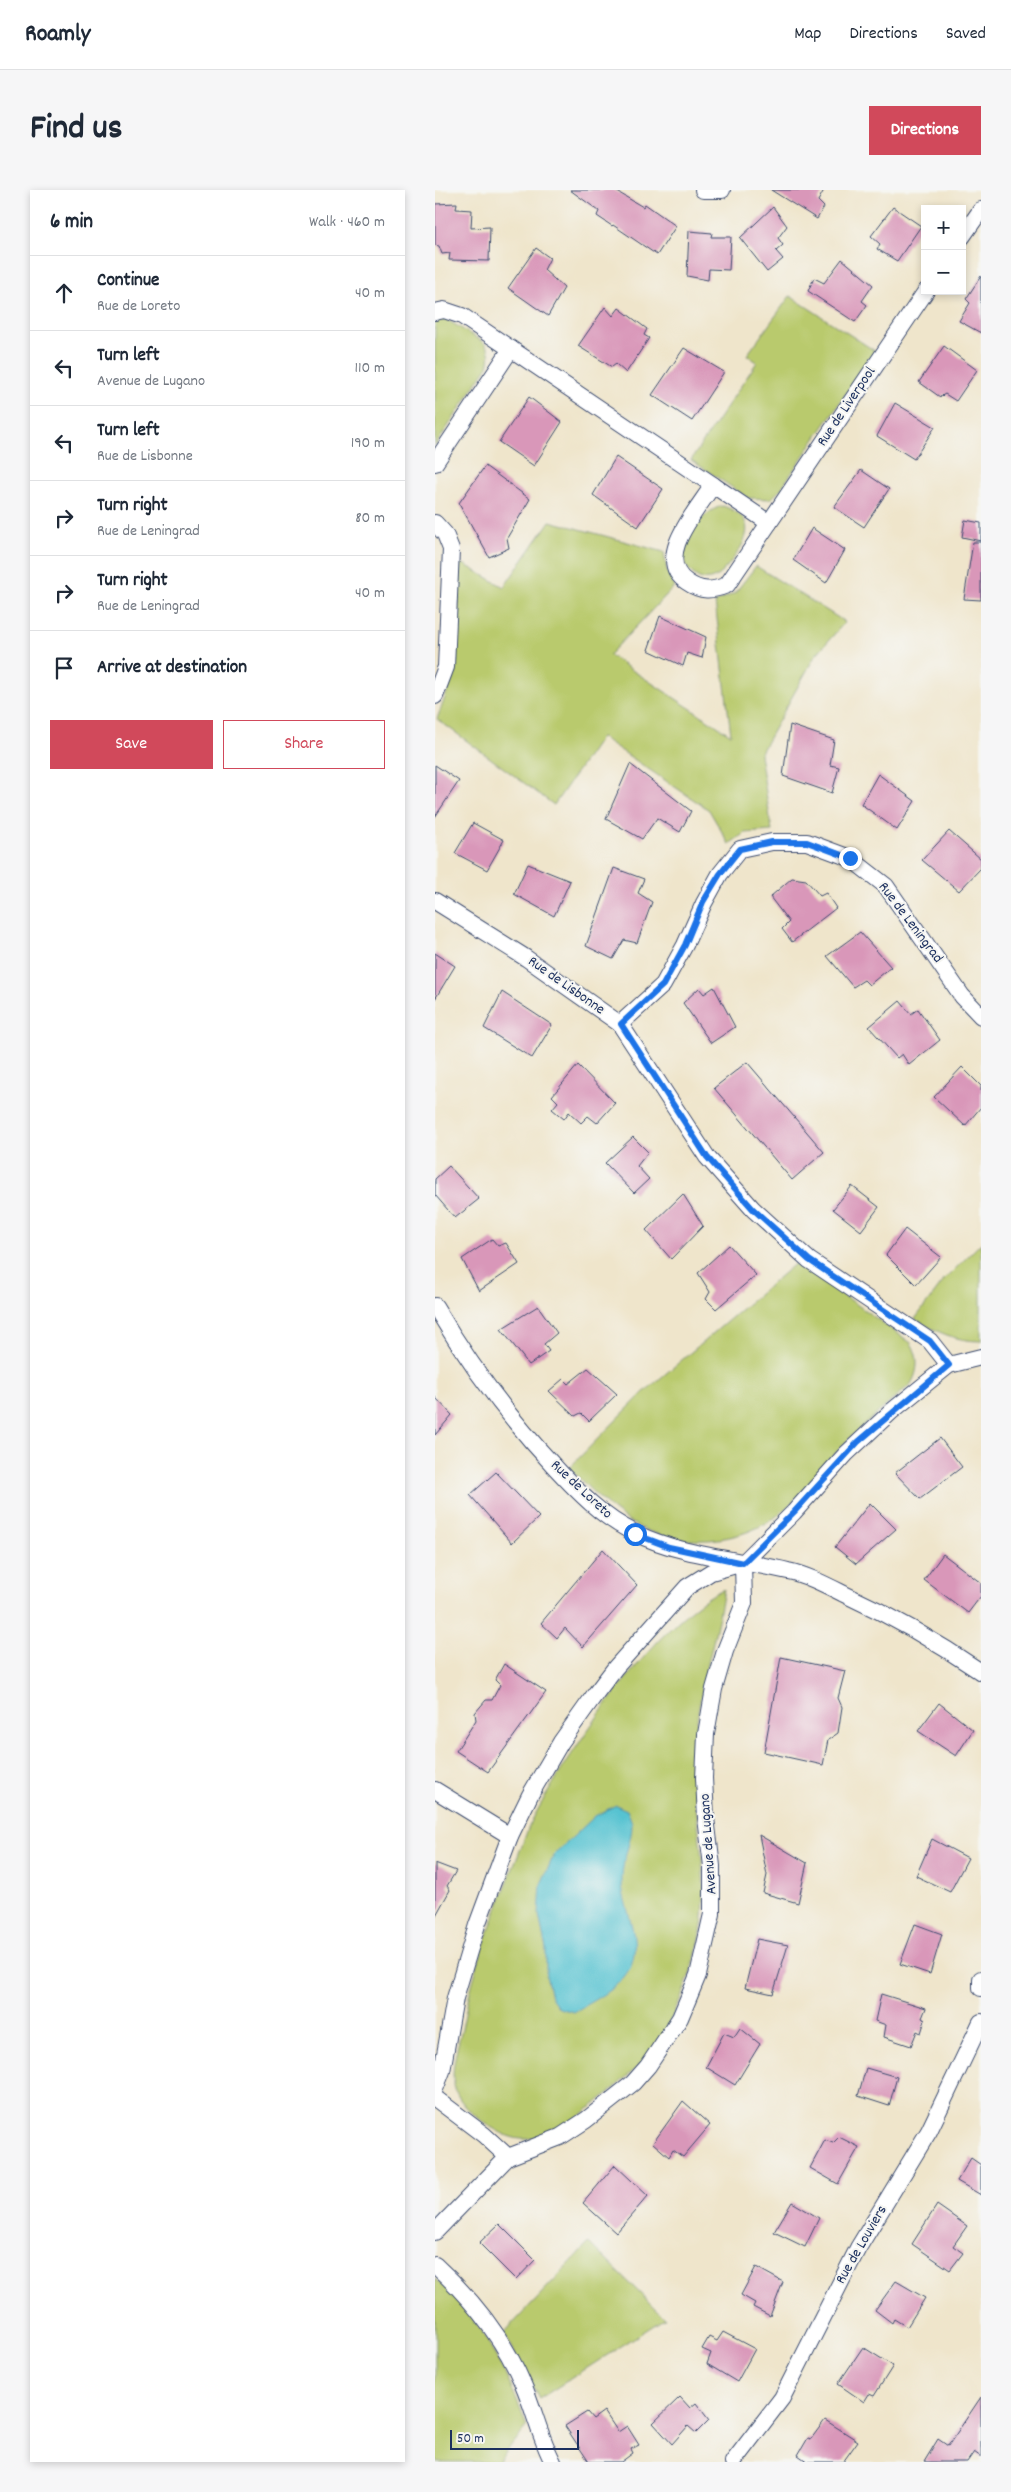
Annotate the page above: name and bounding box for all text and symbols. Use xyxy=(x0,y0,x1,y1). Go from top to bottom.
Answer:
text: Roamly xyxy=(25,18,91,52)
text: Map xyxy=(794,22,821,47)
text: Directions xyxy=(849,22,918,47)
text: Saved xyxy=(946,22,986,47)
text: Find us xyxy=(30,105,122,155)
button: Directions xyxy=(869,106,981,155)
map controls xyxy=(921,205,966,295)
button: + xyxy=(921,205,966,250)
text: 6 min xyxy=(50,208,93,238)
text: Walk · 460 m xyxy=(309,211,385,234)
button: − xyxy=(921,250,966,295)
text: Continue xyxy=(97,268,159,295)
icon: ahead xyxy=(50,279,78,307)
text: 40 m xyxy=(355,282,385,305)
text: Rue de Loreto xyxy=(97,295,180,318)
text: Turn left xyxy=(97,343,160,370)
icon: left xyxy=(50,354,78,382)
text: 110 m xyxy=(355,357,385,380)
street label: Rue de Liverpool xyxy=(812,362,882,451)
text: Avenue de Lugano xyxy=(97,370,205,393)
text: Turn left xyxy=(97,418,160,445)
icon: left xyxy=(50,429,78,457)
text: 190 m xyxy=(351,432,385,455)
text: Rue de Lisbonne xyxy=(97,445,193,468)
text: Turn right xyxy=(97,493,168,520)
icon: right xyxy=(50,504,78,532)
text: 80 m xyxy=(355,507,385,530)
text: Rue de Leningrad xyxy=(97,520,200,543)
text: Turn right xyxy=(97,568,168,595)
icon: right xyxy=(50,579,78,607)
text: 40 m xyxy=(355,582,385,605)
text: Rue de Leningrad xyxy=(97,595,200,618)
icon: arrive xyxy=(50,654,78,682)
text: Arrive at destination xyxy=(97,655,247,682)
button: Save xyxy=(50,720,213,769)
button: Share xyxy=(223,720,385,769)
route end xyxy=(839,847,862,870)
street label: Rue de Leningrad xyxy=(872,878,948,968)
street label: Rue de Lisbonne xyxy=(523,951,609,1021)
street label: Rue de Loreto xyxy=(545,1455,617,1525)
route start xyxy=(624,1523,647,1546)
street label: Avenue de Lugano xyxy=(694,1792,724,1895)
street label: Rue de Louviers xyxy=(831,2202,893,2288)
scale bar xyxy=(450,2427,579,2450)
text: 50 m xyxy=(457,2429,484,2449)

